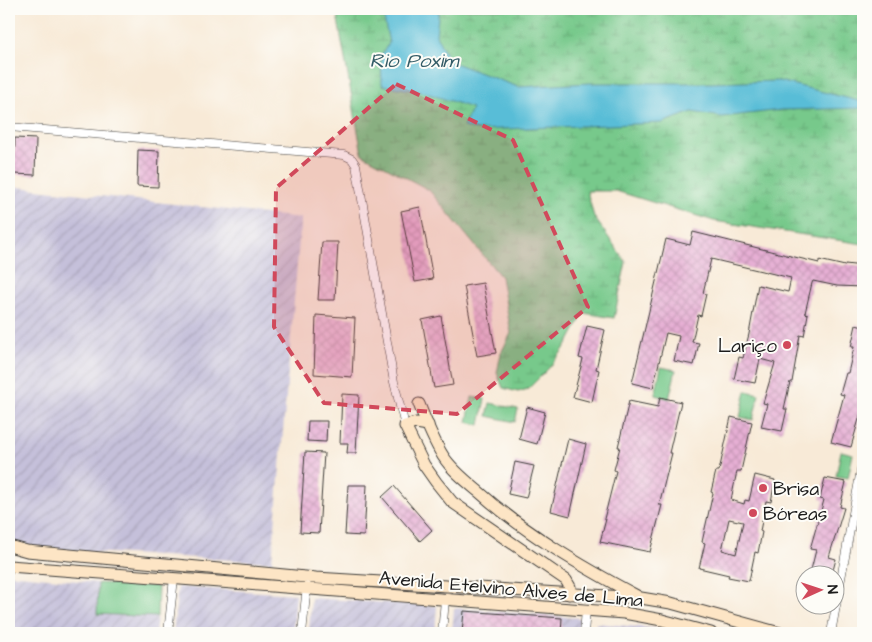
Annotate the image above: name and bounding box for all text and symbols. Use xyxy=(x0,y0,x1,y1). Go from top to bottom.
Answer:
water label: Rio Poxim xyxy=(370,47,461,75)
place label: Lariço xyxy=(718,333,777,360)
marker: Lariço xyxy=(781,339,793,351)
place label: Brisa xyxy=(773,476,819,503)
marker: Brisa xyxy=(757,482,769,494)
place label: Bóreas xyxy=(763,501,827,528)
marker: Bóreas xyxy=(747,507,759,519)
street label: Avenida Etelvino Alves de Lima xyxy=(378,564,644,615)
north arrow xyxy=(794,564,844,614)
text: N xyxy=(822,584,842,594)

